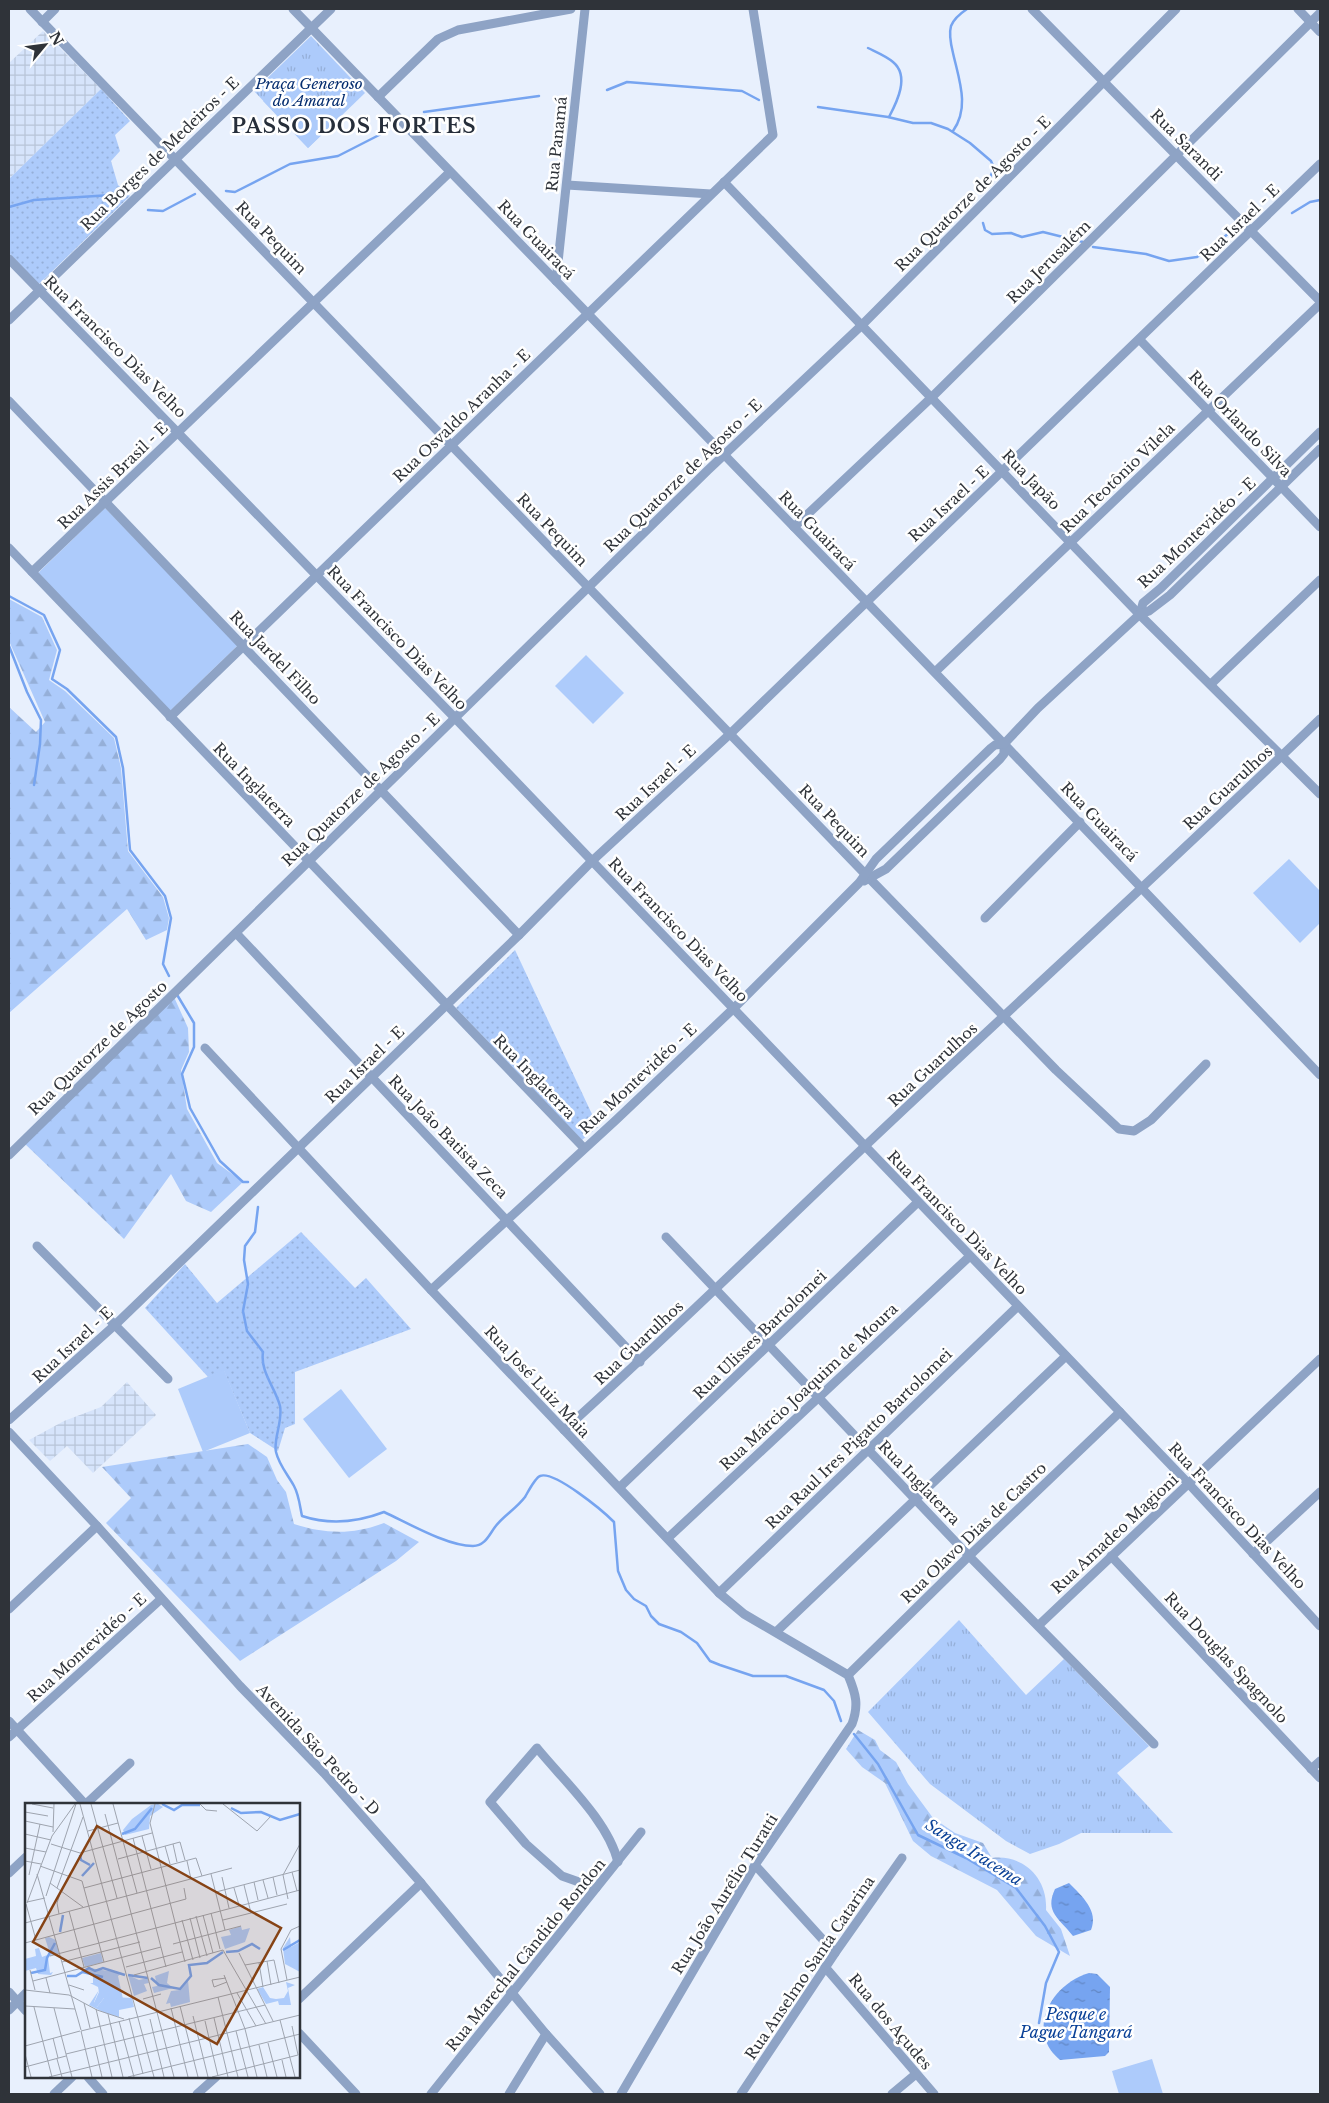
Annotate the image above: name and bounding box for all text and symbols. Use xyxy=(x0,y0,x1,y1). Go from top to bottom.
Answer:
north arrow xyxy=(20,20,70,70)
text: N xyxy=(45,29,67,49)
street label: Rua Borges de Medeiros - E xyxy=(76,73,243,234)
park label: Praça Generoso do Amaral xyxy=(254,74,363,110)
street label: Rua Panamá xyxy=(542,95,571,193)
street label: Rua Sarandi xyxy=(1147,105,1226,184)
street label: Rua Quatorze de Agosto - E xyxy=(891,112,1054,275)
district label: PASSO DOS FORTES xyxy=(231,114,477,138)
street label: Rua Israel - E xyxy=(1196,180,1283,265)
street label: Rua Guairacá xyxy=(494,196,579,284)
street label: Rua Pequim xyxy=(232,197,311,278)
street label: Rua Jerusalém xyxy=(1003,216,1094,307)
street label: Rua Francisco Dias Velho xyxy=(40,272,191,422)
street label: Rua Osvaldo Aranha - E xyxy=(389,345,534,486)
street label: Rua Orlando Silva xyxy=(1185,367,1296,481)
street label: Rua Quatorze de Agosto - E xyxy=(600,395,766,556)
street label: Rua Assis Brasil - E xyxy=(54,418,172,533)
street label: Rua Teotônio Vilela xyxy=(1057,418,1179,537)
street label: Rua Japão xyxy=(998,446,1065,514)
street label: Rua Israel - E xyxy=(905,462,993,546)
street label: Rua Montevidéo - E xyxy=(1134,473,1259,592)
street label: Rua Guairacá xyxy=(775,487,860,575)
street label: Rua Pequim xyxy=(513,489,592,570)
street label: Rua Francisco Dias Velho xyxy=(323,561,472,714)
street label: Rua Jardel Filho xyxy=(226,607,325,709)
street label: Rua Quatorze de Agosto - E xyxy=(278,709,444,870)
street label: Rua Inglaterra xyxy=(209,739,300,831)
street label: Rua Israel - E xyxy=(612,741,700,825)
street label: Rua Guarulhos xyxy=(1179,741,1276,834)
street label: Rua Guairacá xyxy=(1057,778,1142,866)
street label: Rua Pequim xyxy=(795,780,874,861)
street label: Rua Francisco Dias Velho xyxy=(604,853,753,1006)
street label: Rua Quatorze de Agosto xyxy=(24,976,171,1119)
street label: Rua Guarulhos xyxy=(884,1018,981,1111)
street label: Rua Montevidéo - E xyxy=(575,1019,700,1138)
street label: Rua Israel - E xyxy=(321,1022,408,1107)
street label: Rua Inglaterra xyxy=(489,1031,580,1123)
street label: Rua João Batista Zeca xyxy=(385,1071,513,1203)
street label: Rua Francisco Dias Velho xyxy=(883,1146,1032,1299)
street label: Rua Ulisses Bartolomei xyxy=(689,1266,830,1403)
street label: Rua Guarulhos xyxy=(590,1296,687,1389)
street label: Rua Márcio Joaquim de Moura xyxy=(716,1299,902,1474)
street label: Rua Israel - E xyxy=(29,1303,117,1387)
street label: Rua José Luiz Maia xyxy=(481,1322,595,1442)
street label: Rua Raul Ires Pigatto Bartolomei xyxy=(762,1344,956,1533)
street label: Rua Inglaterra xyxy=(874,1437,965,1529)
street label: Rua Francisco Dias Velho xyxy=(1164,1438,1310,1593)
street label: Rua Olavo Dias de Castro xyxy=(897,1458,1050,1607)
street label: Rua Amadeo Magioni xyxy=(1047,1470,1182,1597)
street label: Rua Douglas Spagnolo xyxy=(1161,1588,1292,1727)
street label: Rua Montevidéo - E xyxy=(23,1589,150,1706)
street label: Avenida São Pedro - D xyxy=(252,1679,384,1819)
inset map xyxy=(25,1803,300,2078)
street label: Rua João Aurélio Turatti xyxy=(667,1810,782,1977)
water label: Sanga Iracema xyxy=(922,1814,1026,1890)
street label: Rua Marechal Cândido Rondon xyxy=(442,1854,609,2055)
street label: Rua Anselmo Santa Catarina xyxy=(741,1872,879,2063)
street label: Rua dos Açudes xyxy=(845,1970,936,2074)
water label: Pesque e Pague Tangará xyxy=(1018,2004,1133,2042)

